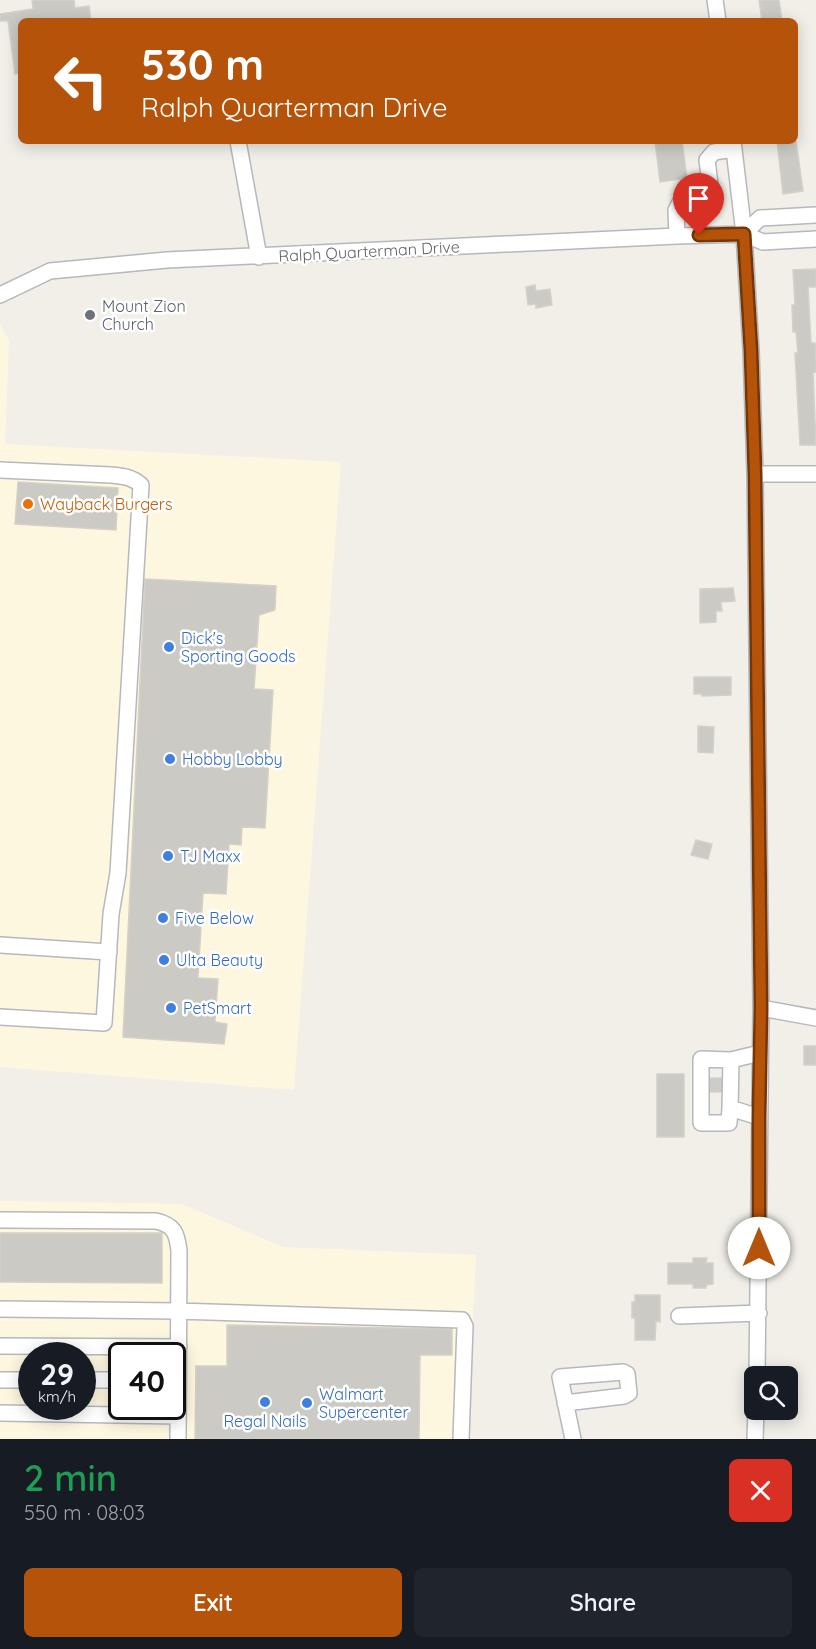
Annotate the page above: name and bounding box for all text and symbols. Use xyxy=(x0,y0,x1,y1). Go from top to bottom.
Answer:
text: 530 m xyxy=(141,38,264,91)
icon: left xyxy=(42,42,120,120)
text: Ralph Quarterman Drive xyxy=(141,90,448,124)
pin xyxy=(673,173,724,235)
icon: arrive xyxy=(682,182,715,215)
street label: Ralph Quarterman Drive xyxy=(278,236,460,266)
place label: Mount Zion Church xyxy=(102,296,186,334)
marker: Mount Zion Church xyxy=(83,308,97,322)
place label: Wayback Burgers xyxy=(40,494,173,514)
marker: Wayback Burgers xyxy=(21,497,35,511)
place label: Dick's Sporting Goods xyxy=(181,628,296,666)
marker: Dick's Sporting Goods xyxy=(162,640,176,654)
place label: Hobby Lobby xyxy=(182,749,283,769)
marker: Hobby Lobby xyxy=(163,752,177,766)
place label: TJ Maxx xyxy=(180,846,241,866)
marker: TJ Maxx xyxy=(161,849,175,863)
place label: Five Below xyxy=(175,908,254,928)
marker: Five Below xyxy=(156,911,170,925)
place label: Ulta Beauty xyxy=(176,950,263,970)
marker: Ulta Beauty xyxy=(157,953,171,967)
place label: PetSmart xyxy=(183,998,252,1018)
marker: PetSmart xyxy=(164,1001,178,1015)
position arrow xyxy=(727,1216,791,1280)
speed limit sign: 40 xyxy=(108,1342,186,1420)
text: 29 xyxy=(40,1355,74,1393)
map controls xyxy=(744,1366,798,1420)
button: search xyxy=(744,1366,798,1420)
place label: Walmart Supercenter xyxy=(319,1384,409,1422)
text: km/h xyxy=(38,1387,76,1406)
marker: Regal Nails xyxy=(258,1395,272,1409)
marker: Walmart Supercenter xyxy=(300,1396,314,1410)
place label: Regal Nails xyxy=(223,1411,307,1431)
text: 2 min xyxy=(24,1455,117,1500)
button: close xyxy=(729,1459,792,1522)
text: 550 m · 08:03 xyxy=(24,1500,145,1525)
button: Exit xyxy=(24,1568,402,1637)
button: Share xyxy=(414,1568,792,1637)

